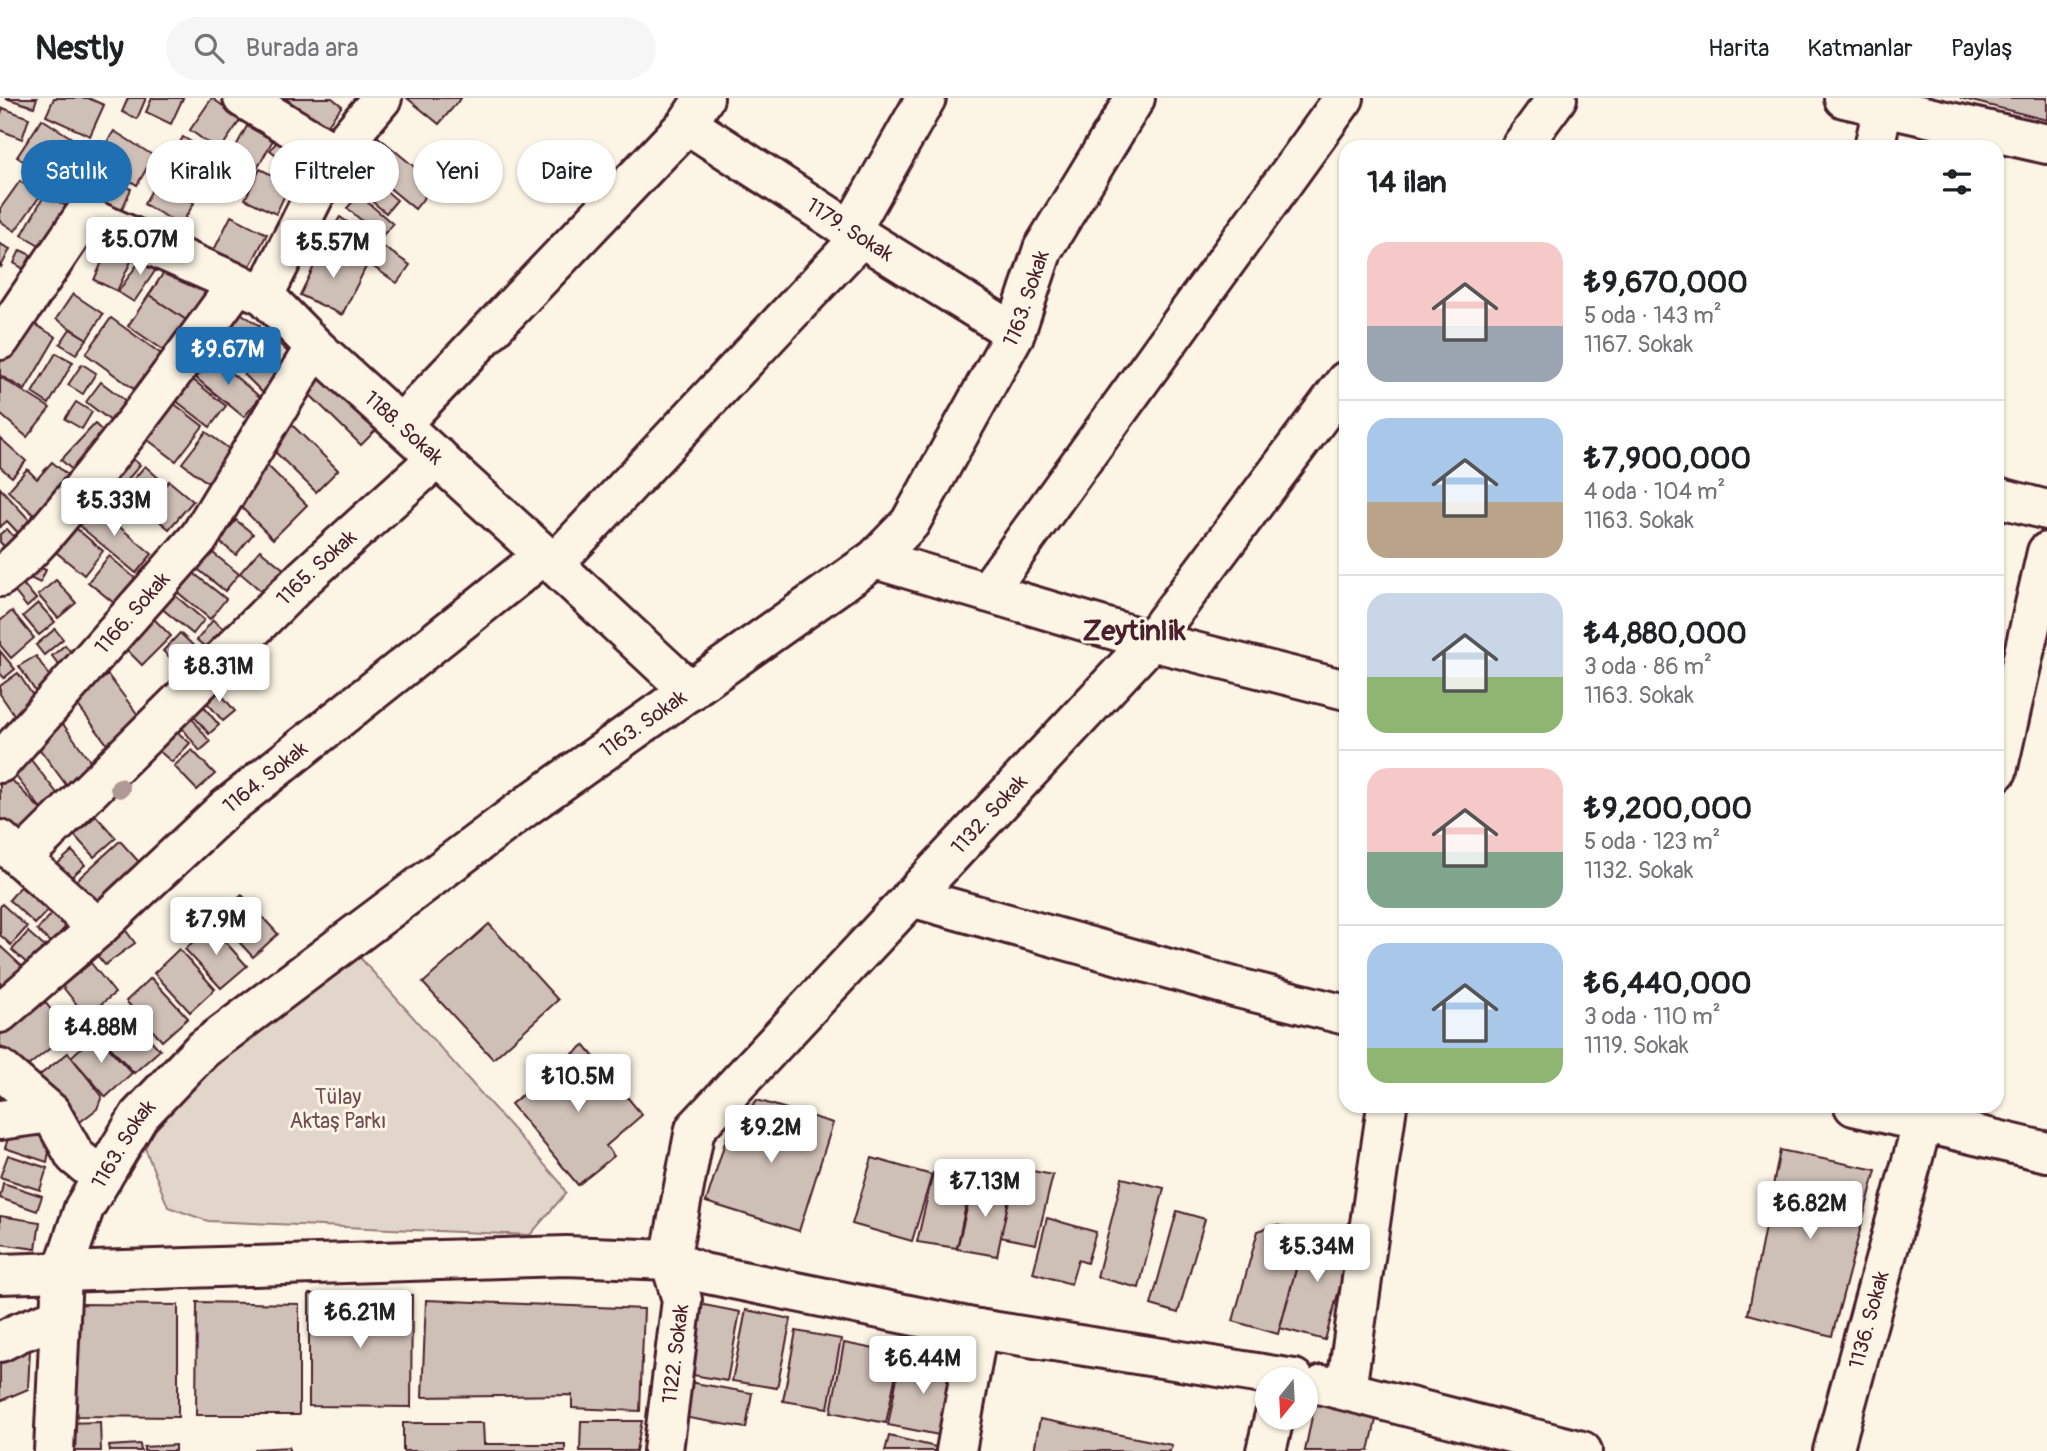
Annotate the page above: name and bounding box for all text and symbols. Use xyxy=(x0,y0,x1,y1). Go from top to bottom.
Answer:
search box xyxy=(166,17,656,80)
text: Nestly xyxy=(35,28,124,69)
icon: search xyxy=(190,29,228,67)
text: Burada ara xyxy=(246,32,359,64)
text: Harita xyxy=(1708,34,1769,63)
text: Katmanlar xyxy=(1807,34,1913,63)
text: Paylaş xyxy=(1951,34,2012,63)
chip: Satılık xyxy=(21,140,132,203)
chip: Kiralık xyxy=(146,140,256,203)
chip: Filtreler xyxy=(270,140,399,203)
chip: Yeni xyxy=(413,140,503,203)
chip: Daire xyxy=(517,140,616,203)
icon: filters xyxy=(1938,163,1976,201)
text: 14 ilan xyxy=(1367,164,1447,201)
street label: 1179. Sokak xyxy=(801,192,899,267)
pin: ₺5.07M xyxy=(83,218,197,277)
pin: ₺5.57M xyxy=(276,220,390,280)
text: ₺5.07M xyxy=(102,225,178,254)
text: ₺5.57M xyxy=(297,228,369,257)
street label: 1163. Sokak xyxy=(996,246,1055,352)
text: ₺9,670,000 xyxy=(1584,264,1748,301)
icon: home xyxy=(1423,270,1507,354)
text: 5 oda · 143 m² xyxy=(1584,301,1722,330)
pin: ₺9.67M xyxy=(171,328,285,387)
text: 1167. Sokak xyxy=(1584,330,1693,359)
text: ₺9.67M xyxy=(192,335,264,364)
street label: 1188. Sokak xyxy=(358,385,449,471)
text: ₺7,900,000 xyxy=(1584,440,1751,477)
icon: home xyxy=(1423,446,1507,530)
text: 4 oda · 104 m² xyxy=(1584,477,1725,506)
pin: ₺5.33M xyxy=(57,478,171,538)
text: ₺5.33M xyxy=(77,486,151,515)
text: 1163. Sokak xyxy=(1584,506,1694,535)
street label: 1165. Sokak xyxy=(270,523,362,611)
street label: 1166. Sokak xyxy=(89,566,176,660)
district label: Zeytinlik xyxy=(1082,614,1186,649)
text: ₺4,880,000 xyxy=(1584,615,1747,652)
icon: home xyxy=(1423,621,1507,705)
pin: ₺8.31M xyxy=(162,644,276,704)
text: ₺8.31M xyxy=(185,652,253,681)
text: 3 oda · 86 m² xyxy=(1584,652,1712,681)
text: 1163. Sokak xyxy=(1584,681,1694,710)
street label: 1163. Sokak xyxy=(594,683,692,763)
street label: 1164. Sokak xyxy=(217,735,313,819)
street label: 1132. Sokak xyxy=(945,768,1033,860)
text: ₺9,200,000 xyxy=(1584,790,1752,827)
icon: home xyxy=(1423,796,1507,880)
text: 5 oda · 123 m² xyxy=(1584,827,1720,856)
text: 1132. Sokak xyxy=(1584,856,1693,885)
pin: ₺7.9M xyxy=(167,898,265,957)
text: ₺7.9M xyxy=(186,905,246,934)
text: ₺6,440,000 xyxy=(1584,965,1751,1002)
icon: home xyxy=(1423,971,1507,1055)
text: 3 oda · 110 m² xyxy=(1584,1002,1721,1031)
pin: ₺4.88M xyxy=(44,1006,158,1065)
text: ₺4.88M xyxy=(65,1013,137,1042)
text: 1119. Sokak xyxy=(1584,1031,1689,1060)
pin: ₺10.5M xyxy=(521,1054,635,1114)
text: ₺10.5M xyxy=(542,1062,614,1091)
park label: Tülay Aktaş Parkı xyxy=(290,1084,387,1135)
street label: 1163. Sokak xyxy=(85,1093,162,1193)
pin: ₺9.2M xyxy=(722,1105,820,1165)
text: ₺9.2M xyxy=(741,1113,801,1142)
pin: ₺7.13M xyxy=(928,1160,1042,1219)
text: ₺7.13M xyxy=(950,1167,1020,1196)
pin: ₺6.82M xyxy=(1753,1182,1867,1241)
text: ₺6.82M xyxy=(1773,1189,1847,1218)
pin: ₺5.34M xyxy=(1260,1224,1374,1284)
text: ₺5.34M xyxy=(1280,1232,1354,1261)
street label: 1136. Sokak xyxy=(1843,1268,1895,1372)
pin: ₺6.21M xyxy=(303,1290,417,1350)
text: ₺6.21M xyxy=(325,1298,395,1327)
street label: 1122. Sokak xyxy=(656,1302,695,1405)
pin: ₺6.44M xyxy=(866,1336,980,1396)
text: ₺6.44M xyxy=(885,1344,961,1373)
north arrow xyxy=(1255,1367,1318,1430)
map controls xyxy=(1255,1367,1318,1430)

